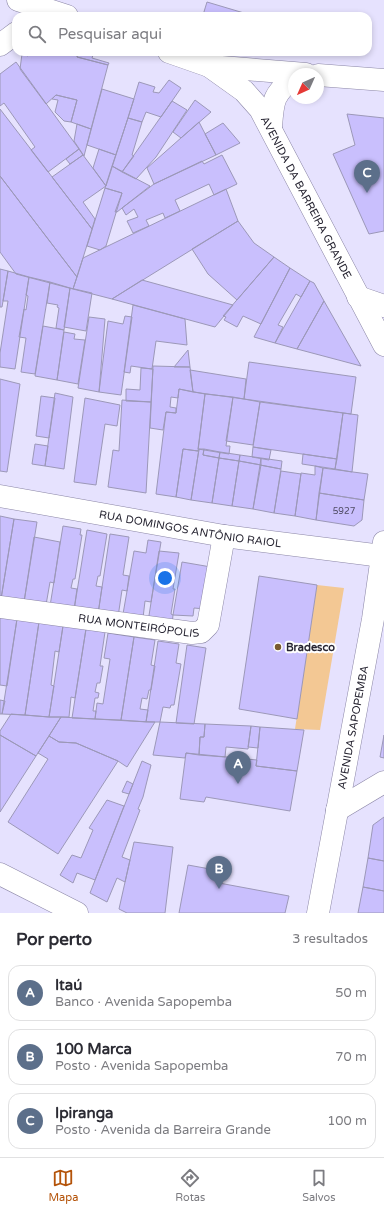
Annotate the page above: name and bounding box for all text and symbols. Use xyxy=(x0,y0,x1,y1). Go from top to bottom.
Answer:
search box xyxy=(12,12,372,56)
icon: search xyxy=(26,23,48,45)
text: Pesquisar aqui xyxy=(58,25,162,43)
north arrow xyxy=(288,68,324,104)
street label: AVENIDA DA BARREIRA GRANDE xyxy=(258,114,355,281)
pin: C xyxy=(354,160,380,193)
house number: 5927 xyxy=(333,506,356,517)
street label: RUA DOMINGOS ANTÔNIO RAIOL xyxy=(98,507,283,550)
your location xyxy=(155,568,175,588)
street label: RUA MONTEIRÓPOLIS xyxy=(78,611,200,639)
place label: Bradesco xyxy=(286,641,335,654)
marker: Bradesco xyxy=(273,642,283,652)
street label: AVENIDA SAPOPEMBA xyxy=(335,664,371,790)
pin: A xyxy=(225,751,251,784)
pin: B xyxy=(206,856,232,889)
text: Por perto xyxy=(16,929,92,950)
text: 3 resultados xyxy=(292,931,368,947)
text: Itaú xyxy=(55,976,82,994)
text: A xyxy=(25,985,35,1001)
text: 50 m xyxy=(335,985,367,1001)
text: Banco · Avenida Sapopemba xyxy=(55,994,232,1010)
text: 100 Marca xyxy=(55,1040,132,1058)
text: B xyxy=(25,1049,35,1065)
text: 70 m xyxy=(335,1049,367,1065)
text: Posto · Avenida Sapopemba xyxy=(55,1058,228,1074)
text: Ipiranga xyxy=(55,1104,114,1122)
text: C xyxy=(25,1113,35,1129)
text: 100 m xyxy=(327,1113,367,1129)
text: Posto · Avenida da Barreira Grande xyxy=(55,1122,271,1138)
tab: Mapa xyxy=(48,1167,78,1204)
tab: Rotas xyxy=(175,1167,205,1204)
tab: Salvos xyxy=(302,1167,336,1204)

